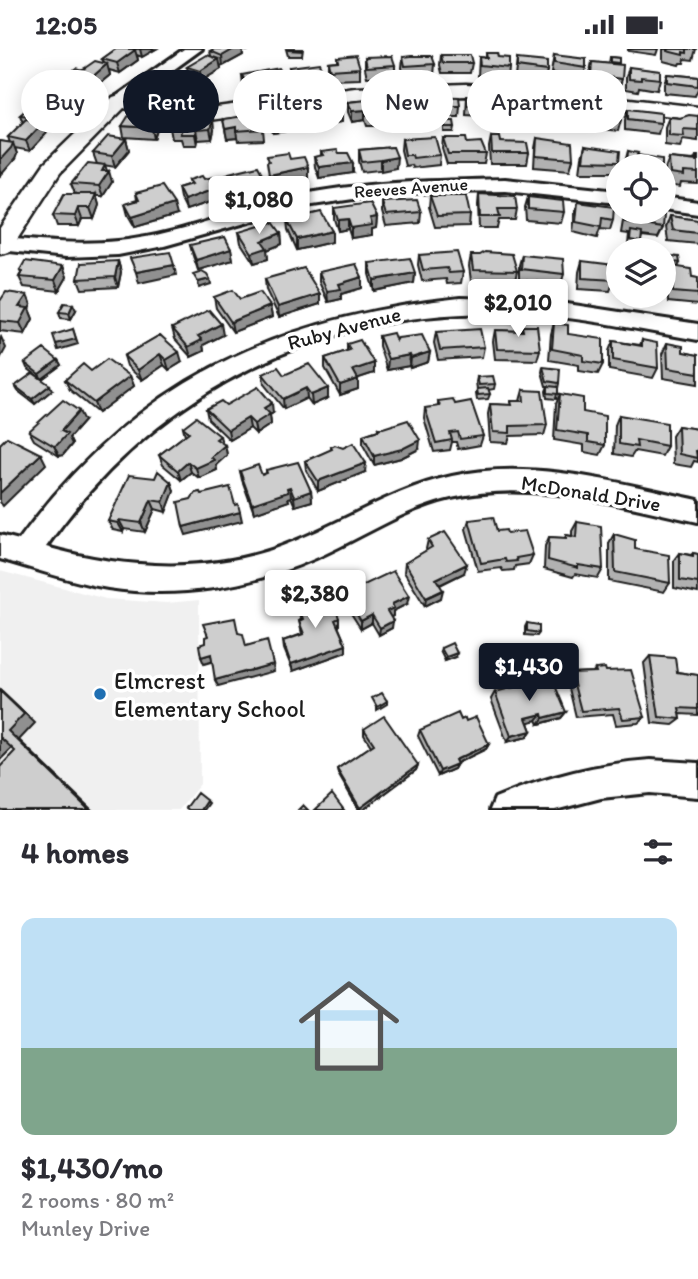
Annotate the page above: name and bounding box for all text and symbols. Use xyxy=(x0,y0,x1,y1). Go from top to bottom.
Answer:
text: 12:05 xyxy=(35,9,97,41)
chip: Buy xyxy=(21,70,109,133)
chip: Rent xyxy=(123,70,219,133)
chip: Filters xyxy=(233,70,347,133)
chip: New xyxy=(361,70,453,133)
chip: Apartment xyxy=(467,70,627,133)
map controls xyxy=(606,154,676,308)
button: locate xyxy=(606,154,676,224)
street label: Reeves Avenue xyxy=(353,173,469,203)
pin: $1,080 xyxy=(202,177,316,236)
text: $1,080 xyxy=(225,185,293,213)
button: layers xyxy=(606,238,676,308)
pin: $2,010 xyxy=(461,279,575,339)
text: $2,010 xyxy=(484,288,552,316)
street label: Ruby Avenue xyxy=(284,301,404,355)
street label: McDonald Drive xyxy=(519,470,663,516)
pin: $2,380 xyxy=(258,571,372,630)
text: $2,380 xyxy=(281,579,349,607)
pin: $1,430 xyxy=(472,643,586,703)
text: $1,430 xyxy=(495,652,563,680)
place label: Elmcrest Elementary School xyxy=(114,666,306,723)
marker: Elmcrest Elementary School xyxy=(92,686,108,702)
icon: filters xyxy=(639,833,677,871)
text: 4 homes xyxy=(21,834,129,871)
icon: home xyxy=(286,963,412,1089)
text: $1,430/mo xyxy=(21,1149,163,1186)
text: 2 rooms · 80 m² xyxy=(21,1186,174,1214)
text: Munley Drive xyxy=(21,1214,150,1242)

